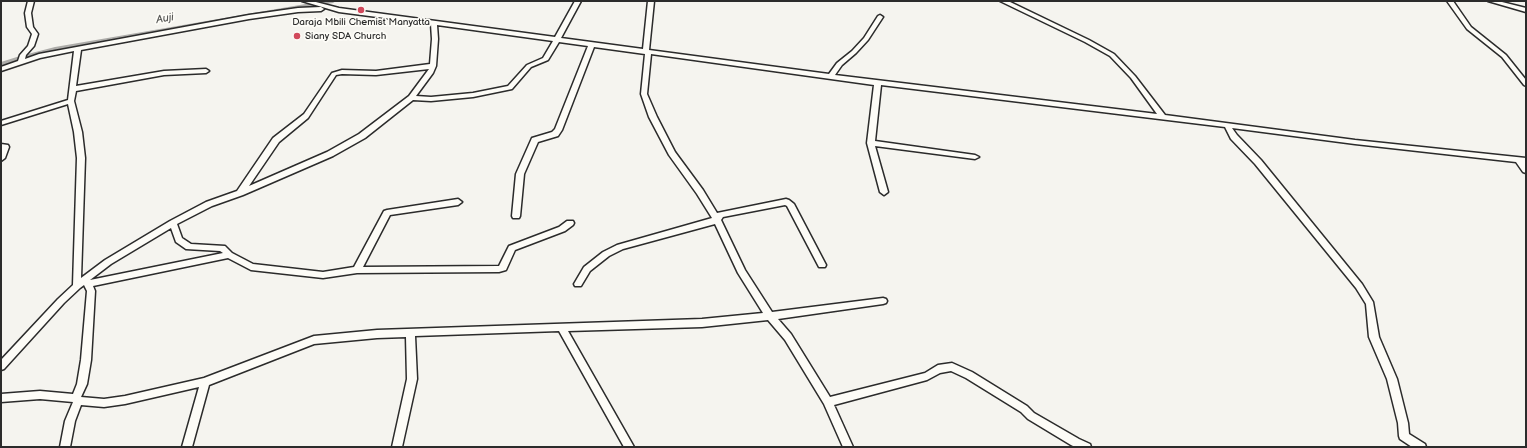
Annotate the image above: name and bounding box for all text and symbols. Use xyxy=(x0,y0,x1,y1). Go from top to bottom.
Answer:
marker: Daraja Mbili Chemist Manyatta xyxy=(356,5,366,15)
water label: Auji xyxy=(155,11,175,27)
place label: Daraja Mbili Chemist Manyatta xyxy=(292,16,430,28)
place label: Siany SDA Church xyxy=(305,30,386,42)
marker: Siany SDA Church xyxy=(292,31,302,41)

